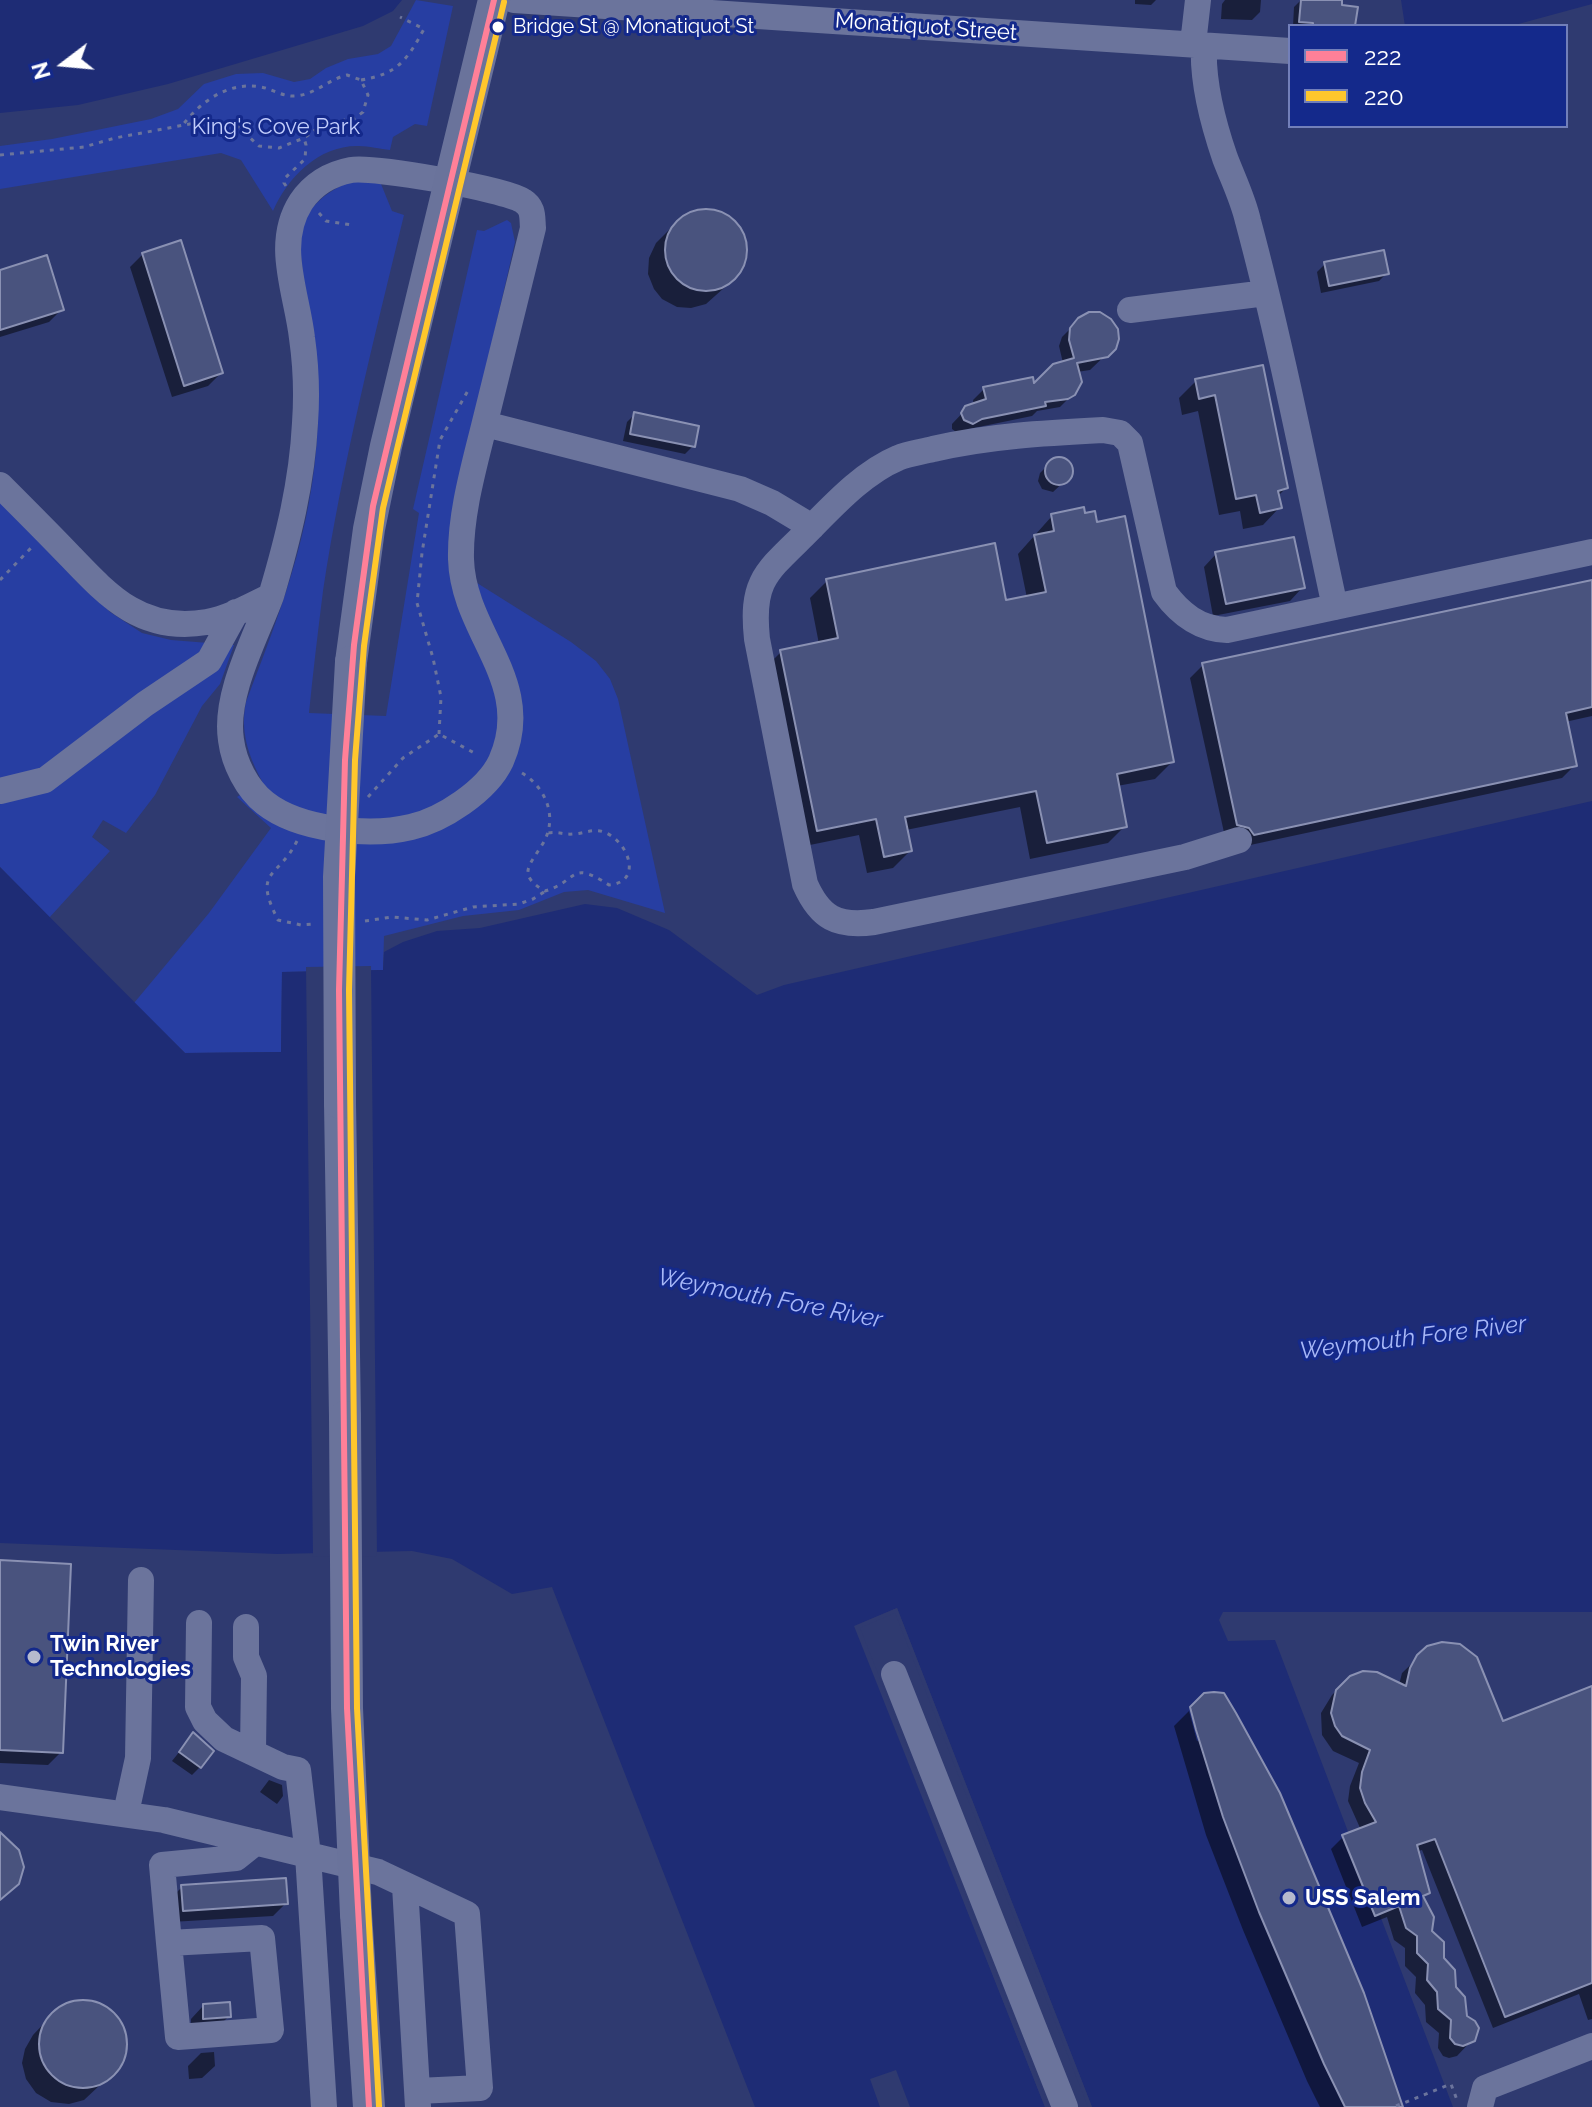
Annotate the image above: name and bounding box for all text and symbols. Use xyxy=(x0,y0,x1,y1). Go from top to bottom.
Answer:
street label: Monatiquot Street xyxy=(834,7,1018,47)
place label: Bridge St @ Monatiquot St xyxy=(513,15,754,39)
marker: Bridge St @ Monatiquot St xyxy=(490,19,506,35)
north arrow xyxy=(24,24,104,104)
legend xyxy=(1288,24,1568,128)
text: 222 xyxy=(1364,42,1402,71)
text: N xyxy=(26,59,56,82)
text: 220 xyxy=(1364,82,1404,111)
park label: King's Cove Park xyxy=(192,114,360,140)
water label: Weymouth Fore River xyxy=(655,1263,885,1335)
water label: Weymouth Fore River xyxy=(1298,1310,1528,1366)
place label: Twin River Technologies xyxy=(50,1631,191,1682)
marker: Twin River Technologies xyxy=(25,1648,43,1666)
place label: USS Salem xyxy=(1305,1885,1420,1911)
marker: USS Salem xyxy=(1280,1889,1298,1907)

